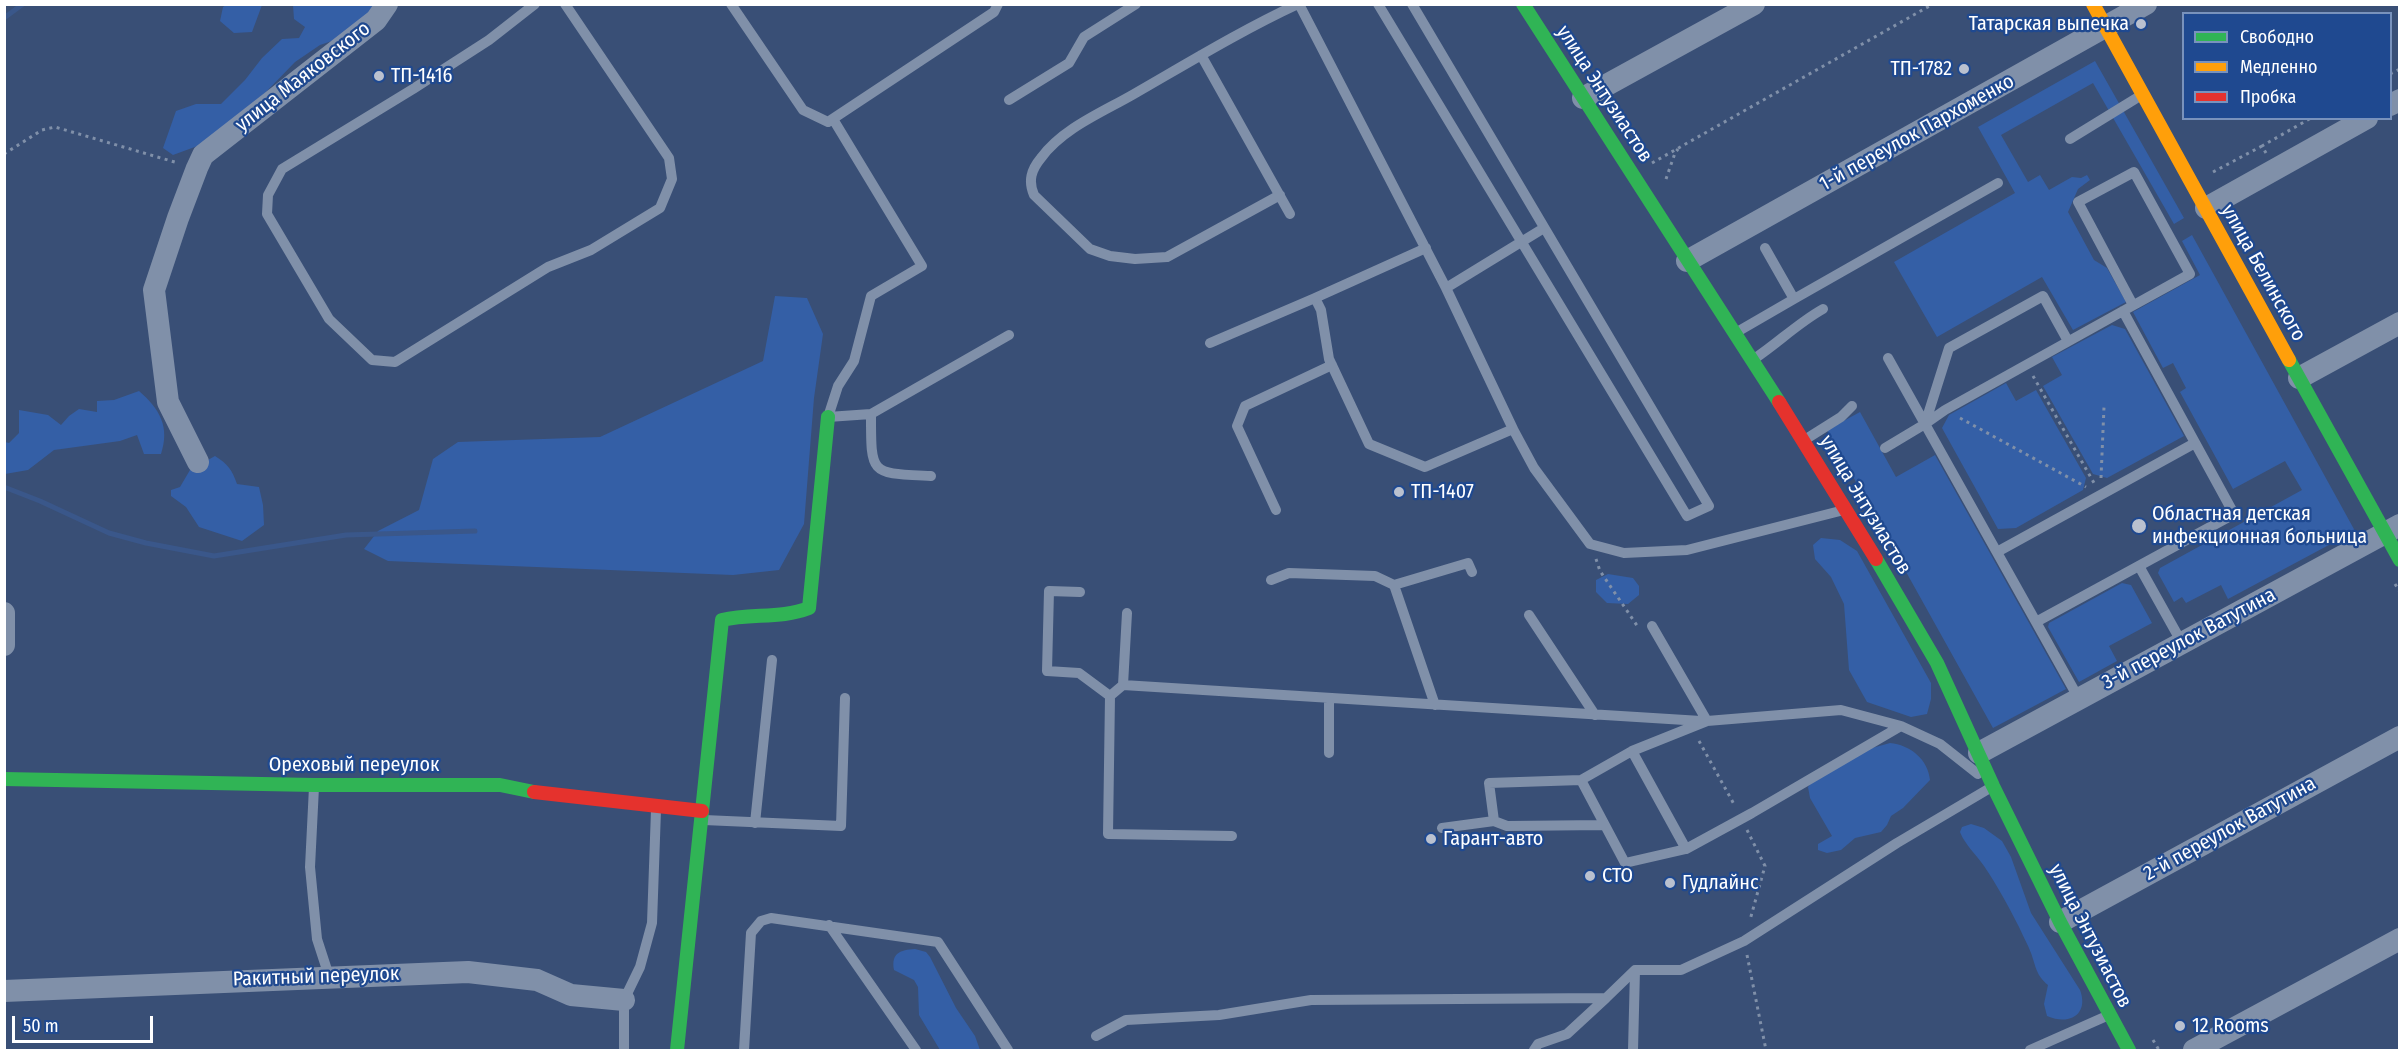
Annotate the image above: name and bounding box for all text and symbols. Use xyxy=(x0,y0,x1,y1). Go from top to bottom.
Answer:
place label: Татарская выпечка xyxy=(1969,12,2129,36)
legend xyxy=(2182,12,2392,120)
street label: улица Маяковского xyxy=(231,17,375,137)
marker: Татарская выпечка xyxy=(2134,17,2148,31)
street label: улица Энтузиастов xyxy=(1551,21,1657,167)
text: Свободно xyxy=(2240,26,2314,48)
text: Медленно xyxy=(2240,56,2318,78)
place label: ТП-1782 xyxy=(1891,57,1952,81)
marker: ТП-1782 xyxy=(1957,62,1971,76)
place label: ТП-1416 xyxy=(391,64,452,88)
marker: ТП-1416 xyxy=(372,69,386,83)
street label: 1-й переулок Пархоменко xyxy=(1815,69,2019,197)
text: Пробка xyxy=(2240,86,2296,108)
street label: улица Белинского xyxy=(2215,200,2311,346)
street label: улица Энтузиастов xyxy=(1814,431,1916,579)
place label: ТП-1407 xyxy=(1411,480,1474,504)
marker: ТП-1407 xyxy=(1392,485,1406,499)
place label: Областная детская инфекционная больница xyxy=(2152,502,2367,549)
marker: Областная детская инфекционная больница xyxy=(2130,517,2148,535)
street label: 3-й переулок Ватутина xyxy=(2098,583,2280,695)
street label: Ореховый переулок xyxy=(269,753,439,777)
street label: 2-й переулок Ватутина xyxy=(2140,772,2320,886)
place label: Гарант-авто xyxy=(1443,827,1543,851)
marker: Гарант-авто xyxy=(1424,832,1438,846)
street label: улица Энтузиастов xyxy=(2043,860,2137,1012)
place label: СТО xyxy=(1602,864,1633,888)
marker: СТО xyxy=(1583,869,1597,883)
place label: Гудлайнс xyxy=(1682,871,1759,895)
marker: Гудлайнс xyxy=(1663,876,1677,890)
street label: Ракитный переулок xyxy=(232,962,400,992)
scale bar xyxy=(15,1004,156,1042)
place label: 12 Rooms xyxy=(2192,1014,2269,1038)
text: 50 m xyxy=(23,1015,59,1037)
marker: 12 Rooms xyxy=(2173,1019,2187,1033)

